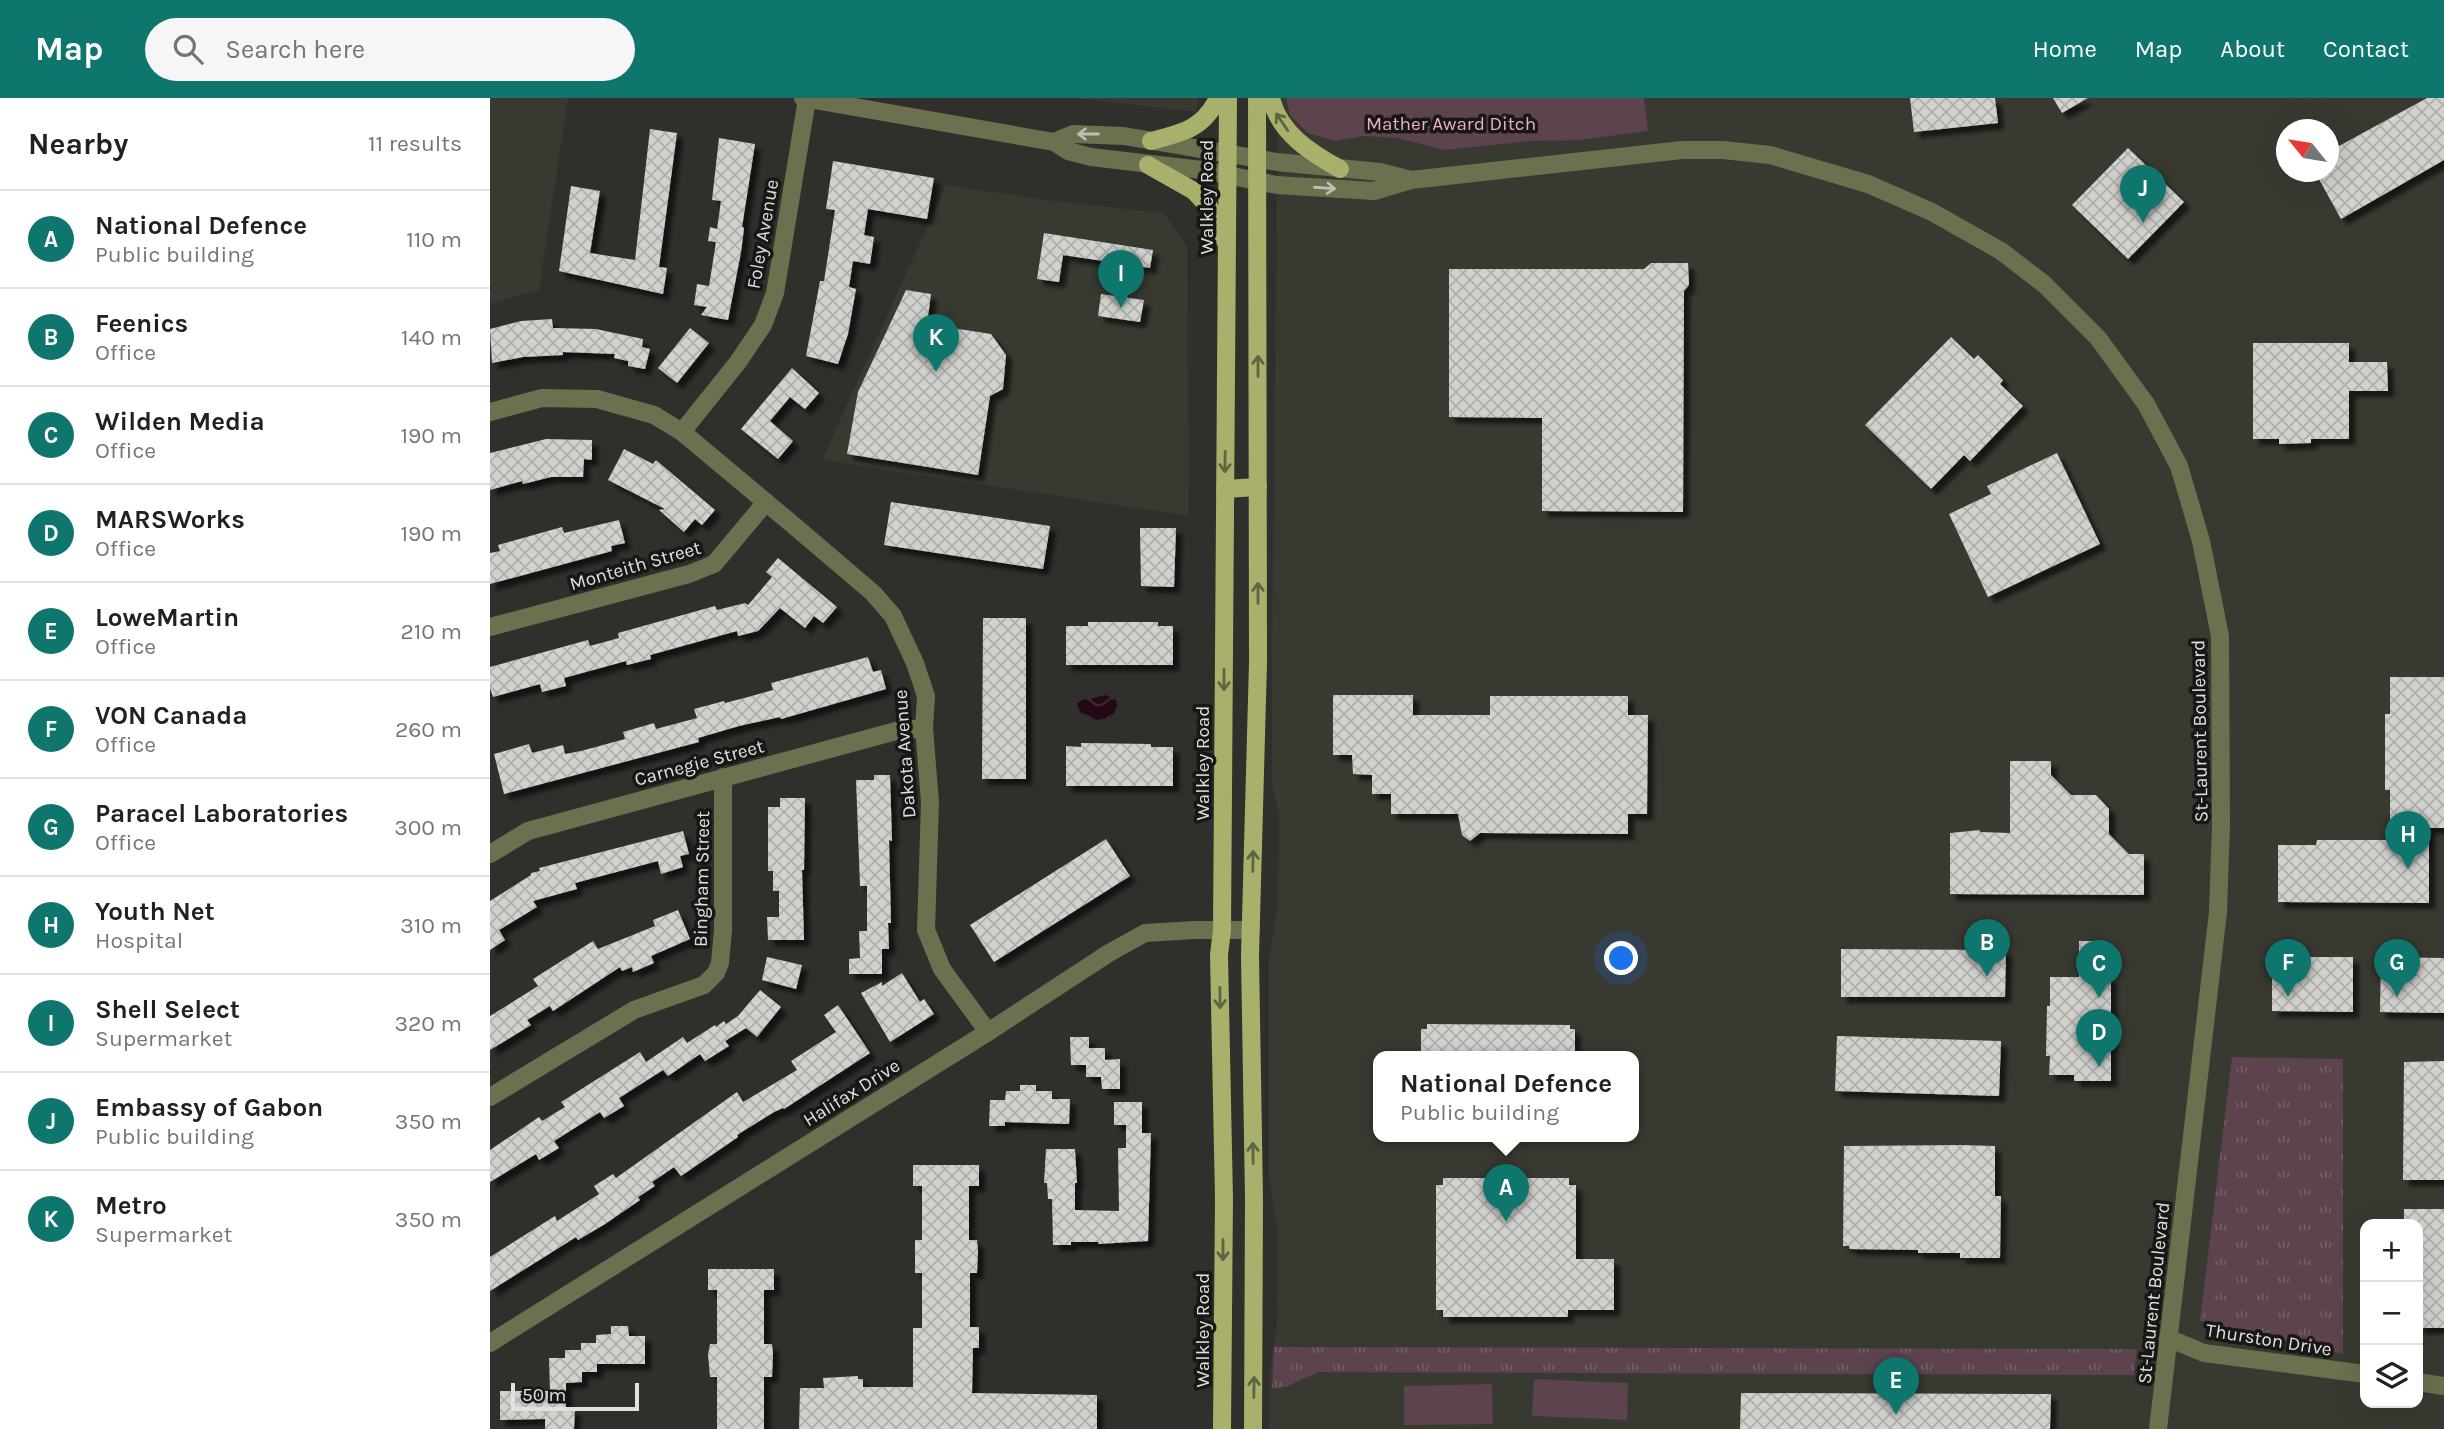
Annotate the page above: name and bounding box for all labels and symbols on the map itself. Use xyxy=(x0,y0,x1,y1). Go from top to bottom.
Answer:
one-way arrow xyxy=(1275,113,1290,132)
park label: Mather Award Ditch xyxy=(1366,113,1536,135)
north arrow xyxy=(2276,119,2339,182)
one-way arrow xyxy=(1077,127,1100,141)
street label: Walkley Road xyxy=(1196,139,1218,255)
pin: J xyxy=(2120,165,2166,223)
street label: Foley Avenue xyxy=(743,178,783,291)
one-way arrow xyxy=(1313,182,1335,195)
pin: I xyxy=(1098,250,1144,308)
pin: K xyxy=(913,314,959,372)
one-way arrow xyxy=(1251,355,1265,378)
one-way arrow xyxy=(1218,450,1232,473)
street label: Monteith Street xyxy=(567,537,704,595)
one-way arrow xyxy=(1251,582,1265,605)
street label: St-Laurent Boulevard xyxy=(2187,639,2213,823)
one-way arrow xyxy=(1217,668,1231,691)
street label: Dakota Avenue xyxy=(890,689,920,819)
street label: Walkley Road xyxy=(1192,705,1214,821)
street label: Carnegie Street xyxy=(632,735,766,791)
street label: Bingham Street xyxy=(690,811,714,947)
pin: H xyxy=(2385,811,2431,869)
one-way arrow xyxy=(1247,850,1260,873)
pin: B xyxy=(1964,919,2010,977)
pin: F xyxy=(2265,939,2311,997)
pin: G xyxy=(2374,939,2420,997)
pin: C xyxy=(2076,940,2122,998)
your location xyxy=(1604,941,1638,975)
one-way arrow xyxy=(1213,986,1227,1009)
pin: D xyxy=(2076,1009,2122,1067)
street label: Halifax Drive xyxy=(799,1054,904,1131)
one-way arrow xyxy=(1246,1142,1260,1165)
pin: A xyxy=(1483,1164,1529,1222)
street label: St-Laurent Boulevard xyxy=(2134,1201,2174,1385)
one-way arrow xyxy=(1216,1238,1230,1261)
street label: Walkley Road xyxy=(1192,1272,1214,1388)
street label: Thurston Drive xyxy=(2204,1319,2333,1361)
pin: E xyxy=(1873,1357,1919,1415)
one-way arrow xyxy=(1247,1376,1260,1399)
scale bar xyxy=(511,1380,639,1412)

